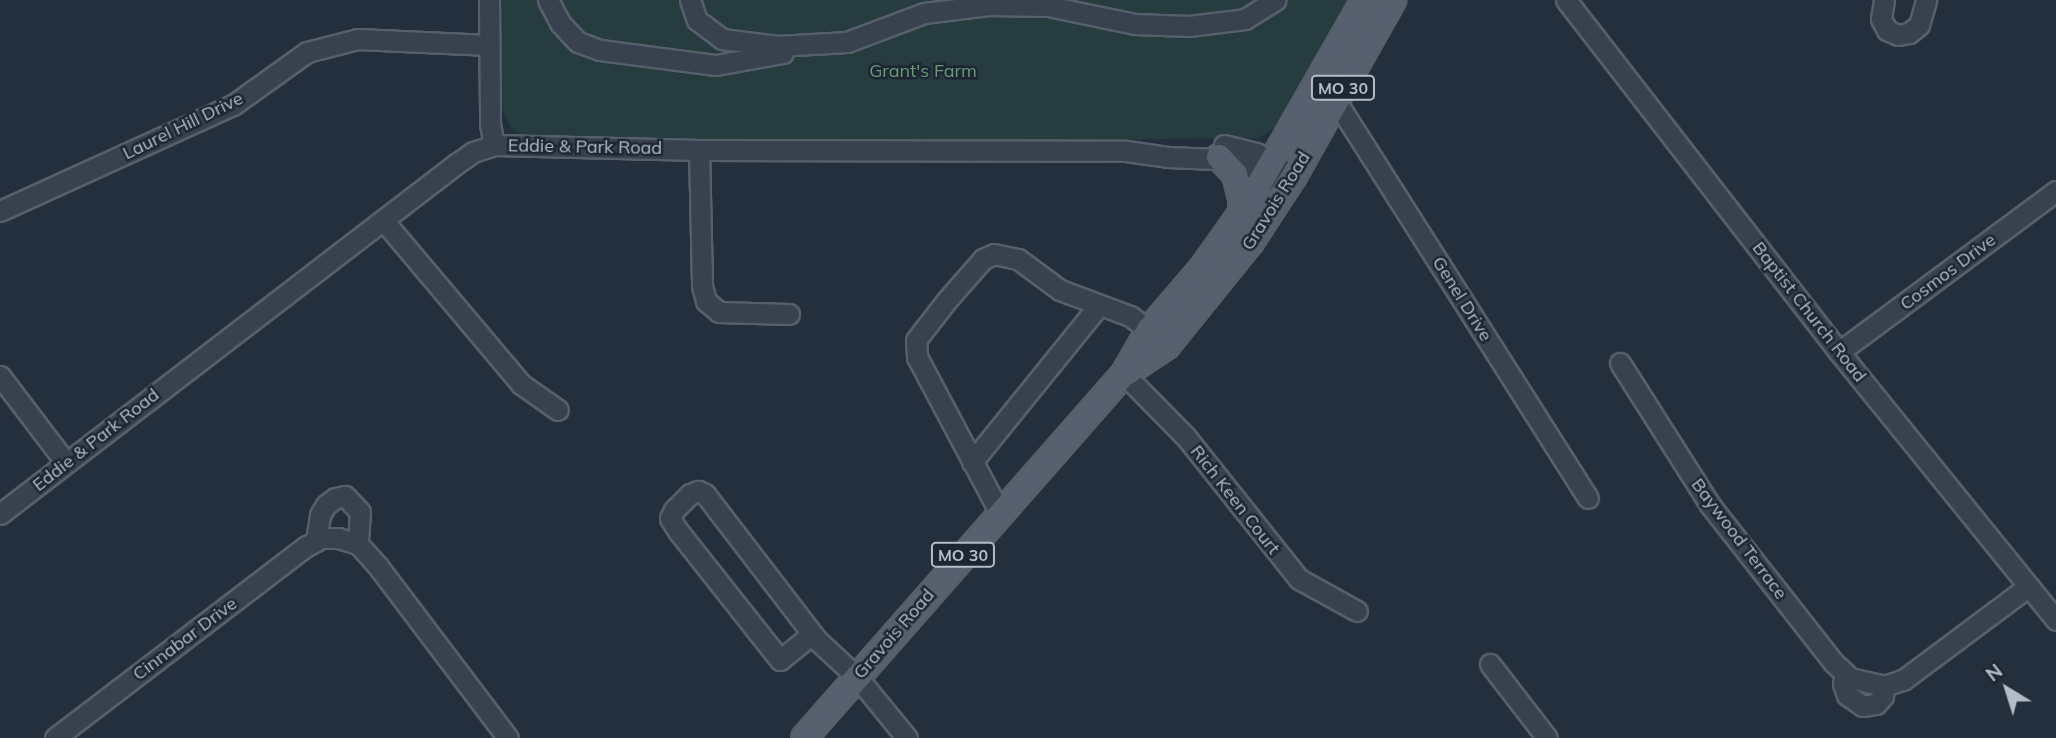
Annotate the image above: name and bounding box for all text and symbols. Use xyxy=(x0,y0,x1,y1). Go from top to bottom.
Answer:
park label: Grant's Farm xyxy=(869,60,977,82)
road number: MO 30 xyxy=(1310,76,1376,100)
street label: Laurel Hill Drive xyxy=(119,88,247,164)
street label: Eddie & Park Road xyxy=(508,135,662,159)
street label: Gravois Road xyxy=(1237,148,1315,254)
street label: Cosmos Drive xyxy=(1896,229,2000,315)
street label: Baptist Church Road xyxy=(1748,238,1870,386)
street label: Genel Drive xyxy=(1427,253,1497,345)
street label: Eddie & Park Road xyxy=(29,384,163,496)
street label: Rich Keen Court xyxy=(1186,441,1284,559)
street label: Baywood Terrace xyxy=(1686,474,1792,604)
road number: MO 30 xyxy=(930,542,996,568)
street label: Gravois Road xyxy=(849,585,939,683)
street label: Cinnabar Drive xyxy=(129,593,241,685)
north arrow xyxy=(1972,654,2042,724)
text: N xyxy=(1981,659,2007,686)

